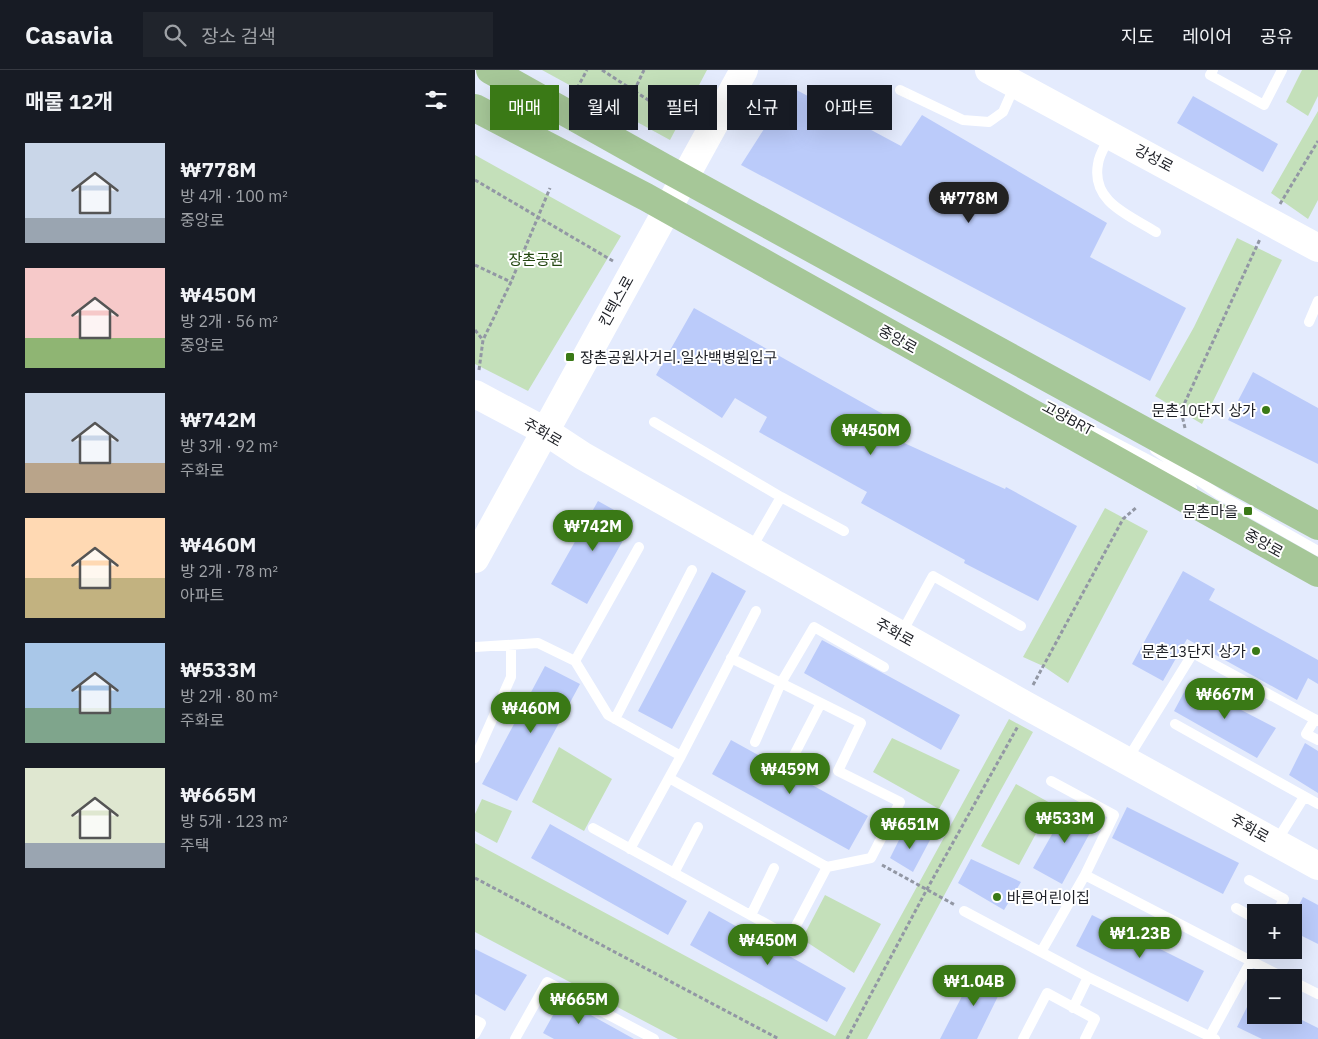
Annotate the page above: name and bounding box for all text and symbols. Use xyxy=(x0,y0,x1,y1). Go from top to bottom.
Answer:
search box xyxy=(143,12,493,57)
text: Casavia xyxy=(25,19,113,51)
icon: search xyxy=(161,21,189,49)
text: 장소 검색 xyxy=(201,24,276,48)
text: 지도 xyxy=(1121,25,1154,48)
text: 레이어 xyxy=(1182,25,1232,48)
text: 공유 xyxy=(1260,25,1293,48)
chip: 매매 xyxy=(490,85,559,130)
chip: 월세 xyxy=(569,85,638,130)
chip: 필터 xyxy=(648,85,717,130)
chip: 신규 xyxy=(727,85,797,130)
chip: 아파트 xyxy=(807,85,892,130)
icon: filters xyxy=(422,86,450,114)
text: 매물 12개 xyxy=(25,87,113,115)
street label: 강성로 xyxy=(1131,140,1177,176)
text: ₩778M xyxy=(180,155,256,183)
icon: home xyxy=(65,163,125,223)
pin: ₩778M xyxy=(934,182,1004,224)
text: 방 4개 · 100 m² xyxy=(180,186,288,206)
text: ₩778M xyxy=(940,188,998,208)
text: 중앙로 xyxy=(180,210,224,230)
park label: 장촌공원 xyxy=(508,250,564,269)
street label: 킨텍스로 xyxy=(594,272,638,330)
text: ₩450M xyxy=(180,280,256,308)
icon: home xyxy=(65,288,125,348)
text: 방 2개 · 56 m² xyxy=(180,311,278,331)
street label: 중앙로 xyxy=(875,321,921,357)
text: 중앙로 xyxy=(180,335,224,355)
place label: 장촌공원사거리.일산백병원입구 xyxy=(580,348,777,367)
marker: 장촌공원사거리.일산백병원입구 xyxy=(564,351,576,363)
street label: 고양BRT xyxy=(1039,397,1097,440)
place label: 문촌10단지 상가 xyxy=(1152,401,1256,420)
marker: 문촌10단지 상가 xyxy=(1260,404,1272,416)
text: ₩742M xyxy=(180,405,256,433)
icon: home xyxy=(65,413,125,473)
street label: 주화로 xyxy=(520,413,566,451)
pin: ₩450M xyxy=(836,414,906,456)
text: ₩450M xyxy=(842,420,900,440)
text: 방 3개 · 92 m² xyxy=(180,436,278,456)
text: 주화로 xyxy=(180,460,224,480)
place label: 문촌마을 xyxy=(1183,502,1238,521)
marker: 문촌마을 xyxy=(1242,505,1254,517)
pin: ₩742M xyxy=(558,510,628,552)
text: ₩742M xyxy=(564,516,622,536)
street label: 중앙로 xyxy=(1241,525,1287,561)
text: ₩460M xyxy=(180,530,256,558)
icon: home xyxy=(65,538,125,598)
text: 방 2개 · 78 m² xyxy=(180,561,278,581)
text: 아파트 xyxy=(180,585,224,605)
street label: 주화로 xyxy=(872,614,918,650)
place label: 문촌13단지 상가 xyxy=(1142,642,1246,661)
marker: 문촌13단지 상가 xyxy=(1250,645,1262,657)
text: ₩533M xyxy=(180,655,256,683)
icon: home xyxy=(65,663,125,723)
pin: ₩667M xyxy=(1190,678,1260,720)
text: ₩667M xyxy=(1196,684,1254,704)
text: 방 2개 · 80 m² xyxy=(180,686,278,706)
pin: ₩460M xyxy=(496,692,566,734)
text: ₩460M xyxy=(502,698,560,718)
text: 주화로 xyxy=(180,710,224,730)
pin: ₩459M xyxy=(755,752,825,795)
text: ₩459M xyxy=(761,759,819,779)
text: ₩665M xyxy=(180,780,256,808)
icon: home xyxy=(65,788,125,848)
pin: ₩533M xyxy=(1030,802,1100,844)
pin: ₩651M xyxy=(875,808,945,850)
text: ₩533M xyxy=(1036,808,1094,828)
street label: 주화로 xyxy=(1227,810,1273,846)
text: 방 5개 · 123 m² xyxy=(180,811,288,831)
text: ₩651M xyxy=(881,814,939,834)
text: 주택 xyxy=(180,835,209,855)
place label: 바른어린이집 xyxy=(1007,888,1090,907)
marker: 바른어린이집 xyxy=(991,891,1003,903)
map controls xyxy=(1247,904,1302,1024)
button: + xyxy=(1247,904,1302,959)
pin: ₩1.23B xyxy=(1099,916,1181,959)
text: ₩1.23B xyxy=(1110,923,1170,943)
pin: ₩450M xyxy=(733,924,803,966)
text: ₩450M xyxy=(739,930,797,950)
pin: ₩1.04B xyxy=(933,964,1015,1007)
button: − xyxy=(1247,969,1302,1024)
text: ₩1.04B xyxy=(944,971,1004,991)
pin: ₩665M xyxy=(544,982,614,1025)
text: ₩665M xyxy=(550,989,608,1009)

